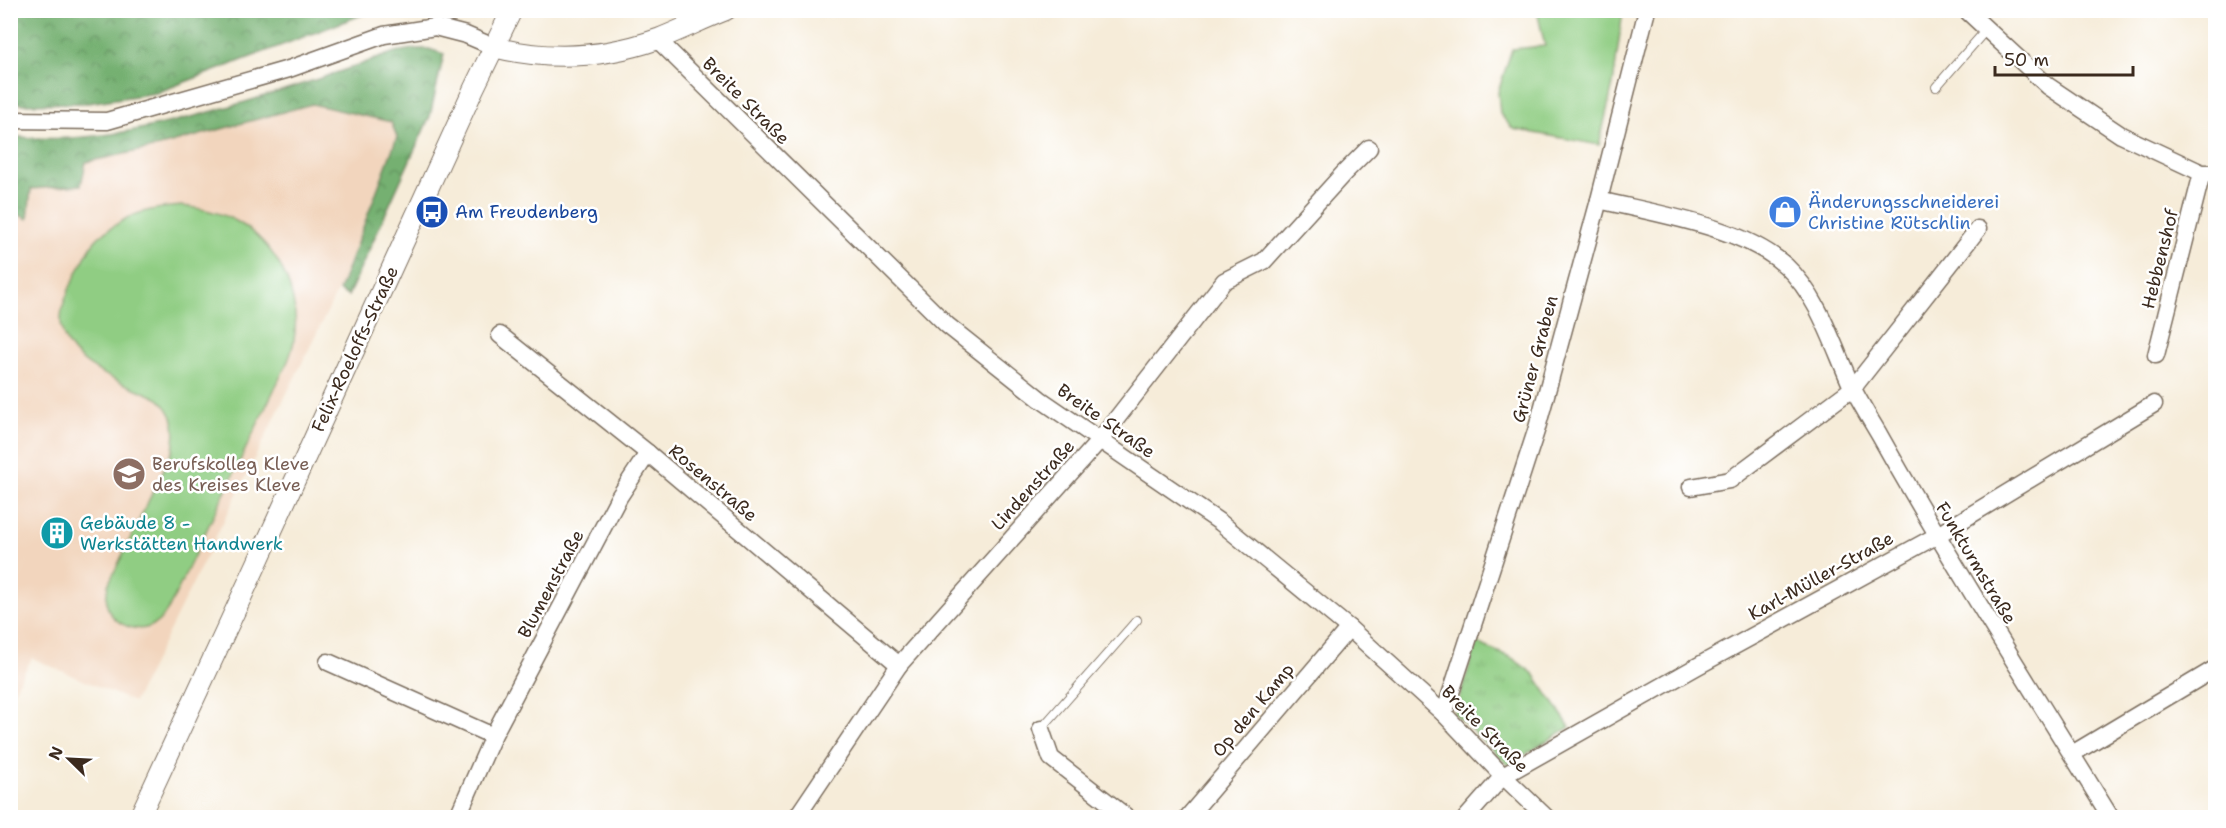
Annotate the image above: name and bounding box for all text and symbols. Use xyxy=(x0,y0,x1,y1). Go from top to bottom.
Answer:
scale bar xyxy=(1995,39,2133,77)
text: 50 m xyxy=(2004,48,2049,72)
street label: Breite Straße xyxy=(697,52,795,150)
place label: Änderungsschneiderei Christine Rütschlin xyxy=(1808,190,1999,235)
bus stop icon: Am Freudenberg xyxy=(414,194,450,230)
shop icon: Änderungsschneiderei Christine Rütschlin xyxy=(1767,194,1803,230)
place label: Am Freudenberg xyxy=(455,200,598,224)
street label: Hebbenshof xyxy=(2136,206,2184,311)
street label: Felix-Roeloffs-Straße xyxy=(306,262,404,436)
street label: Grüner Graben xyxy=(1506,293,1564,425)
street label: Breite Straße xyxy=(1052,378,1160,464)
street label: Lindenstraße xyxy=(986,435,1080,535)
street label: Rosenstraße xyxy=(664,439,762,527)
place label: Berufskolleg Kleve des Kreises Kleve xyxy=(152,452,309,497)
school or university icon: Berufskolleg Kleve des Kreises Kleve xyxy=(111,456,147,492)
street label: Funkturmstraße xyxy=(1930,498,2022,628)
place label: Gebäude 8 - Werkstätten Handwerk xyxy=(80,511,283,556)
building icon: Gebäude 8 - Werkstätten Handwerk xyxy=(39,515,75,551)
street label: Blumenstraße xyxy=(512,526,590,642)
street label: Karl-Müller-Straße xyxy=(1744,526,1898,626)
street label: Op den Kamp xyxy=(1207,658,1299,762)
street label: Breite Straße xyxy=(1436,680,1534,778)
north arrow xyxy=(39,729,99,789)
text: N xyxy=(44,743,68,763)

